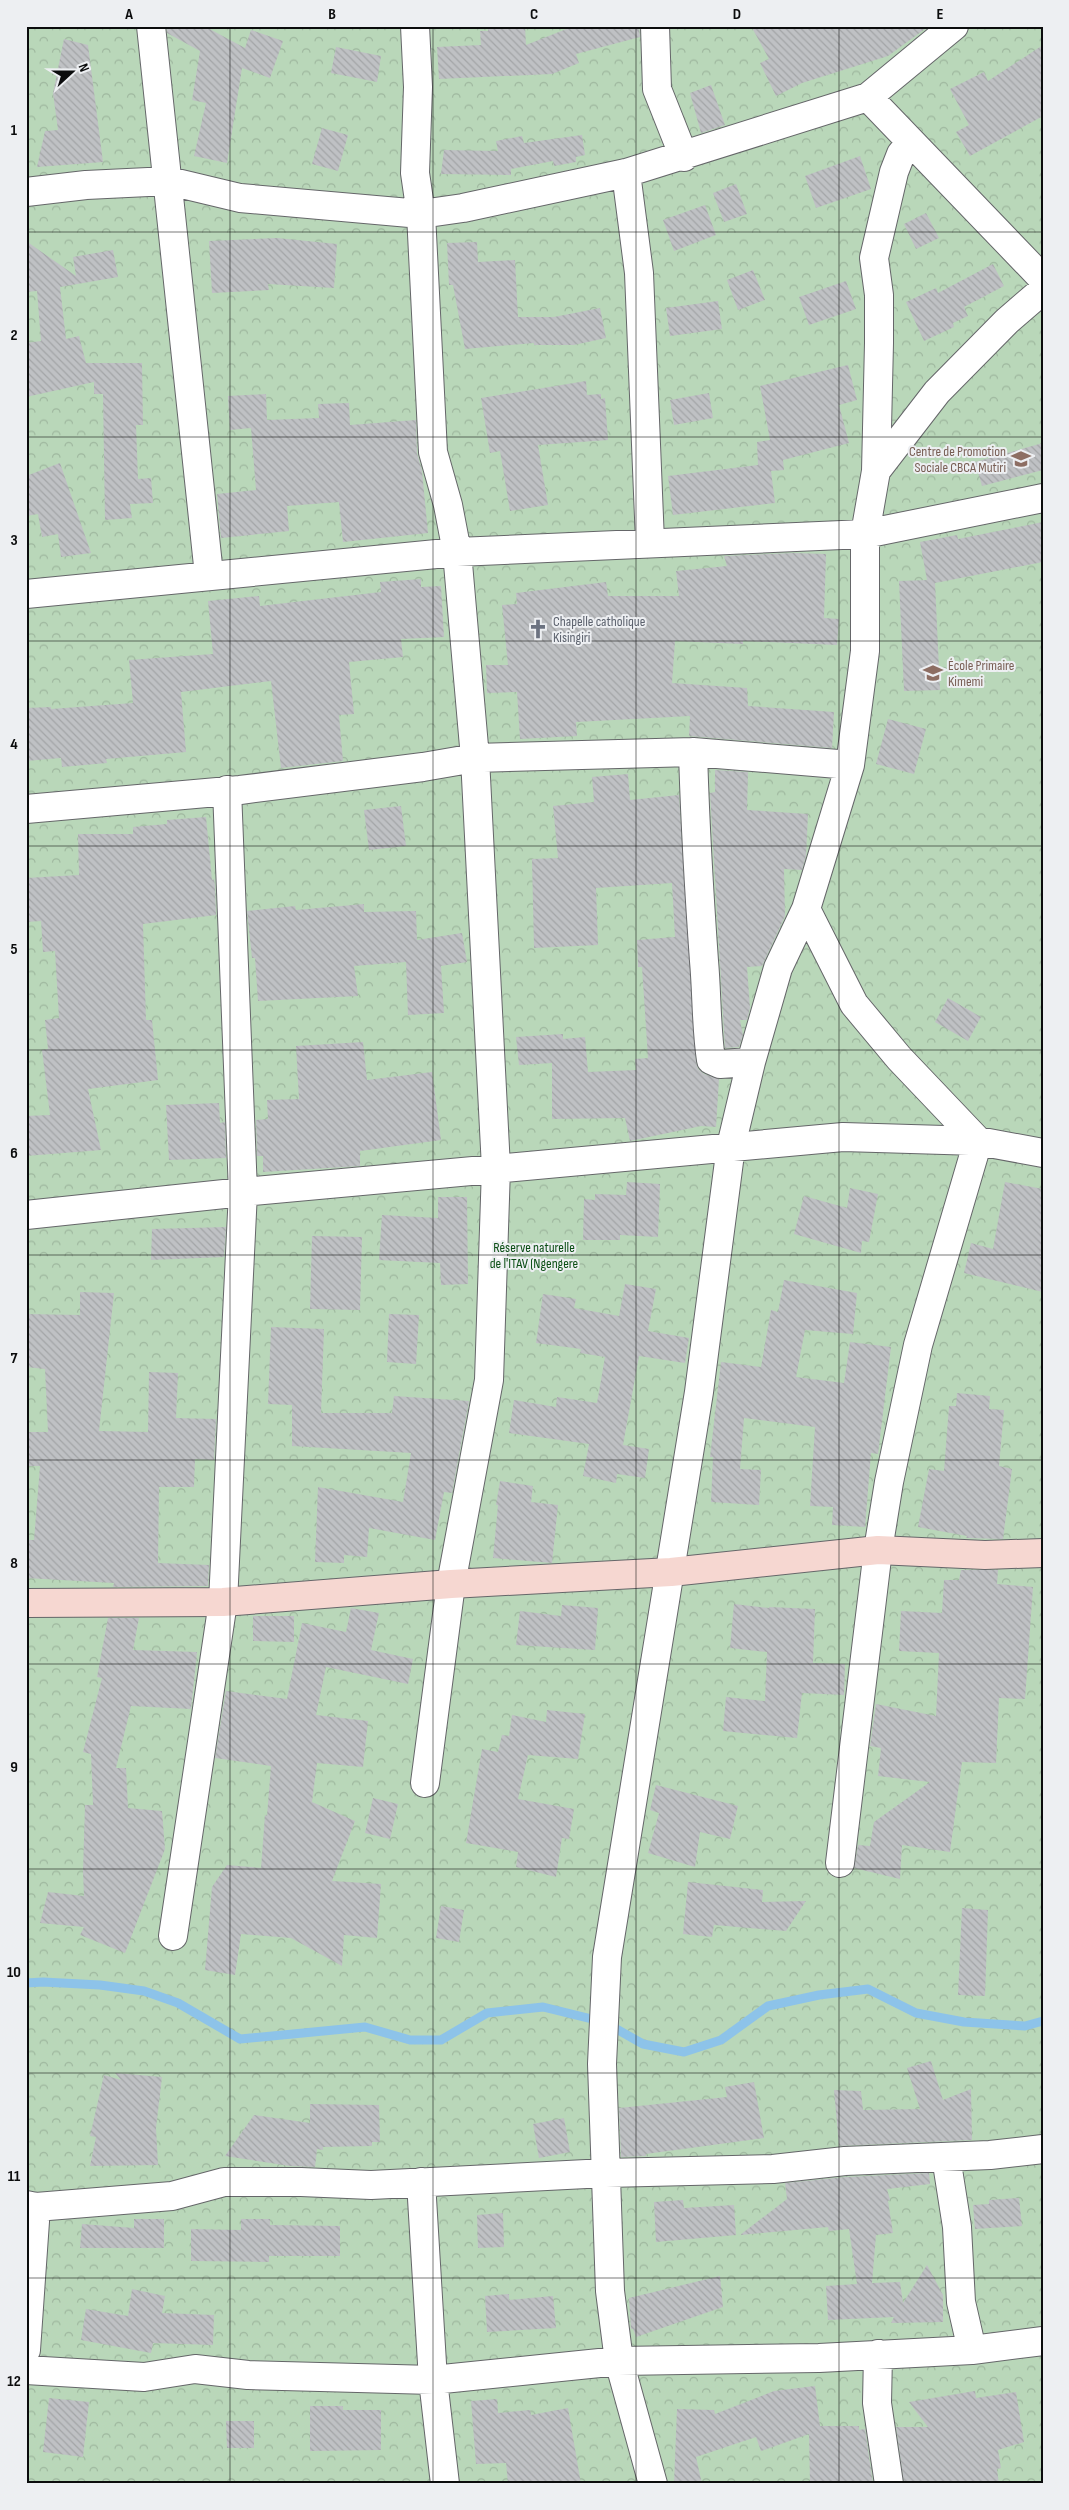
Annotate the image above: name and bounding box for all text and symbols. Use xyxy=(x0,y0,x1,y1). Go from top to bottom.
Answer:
text: A xyxy=(124,5,133,24)
text: B xyxy=(328,5,336,24)
text: C xyxy=(530,5,538,24)
text: D xyxy=(733,5,741,24)
text: E xyxy=(937,5,944,24)
north arrow xyxy=(48,48,98,98)
text: N xyxy=(74,61,93,74)
text: 1 xyxy=(11,121,18,140)
text: 2 xyxy=(10,326,18,345)
place label: Centre de Promotion Sociale CBCA Mutiri xyxy=(909,443,1006,476)
school or university icon: Centre de Promotion Sociale CBCA Mutiri xyxy=(1010,448,1032,470)
text: 3 xyxy=(10,531,18,550)
place label: Chapelle catholique Kisingiri xyxy=(553,613,645,646)
church icon: Chapelle catholique Kisingiri xyxy=(527,618,549,640)
place label: École Primaire Kimemi xyxy=(948,657,1014,690)
school or university icon: École Primaire Kimemi xyxy=(922,662,944,684)
text: 4 xyxy=(10,735,18,754)
text: 5 xyxy=(10,940,18,959)
text: 6 xyxy=(10,1144,18,1163)
park label: Réserve naturelle de l'ITAV (Ngengere xyxy=(490,1239,578,1272)
text: 7 xyxy=(11,1349,18,1368)
text: 8 xyxy=(10,1554,18,1573)
text: 9 xyxy=(10,1758,18,1777)
text: 10 xyxy=(7,1963,21,1982)
text: 11 xyxy=(8,2167,21,2186)
text: 12 xyxy=(7,2372,21,2391)

